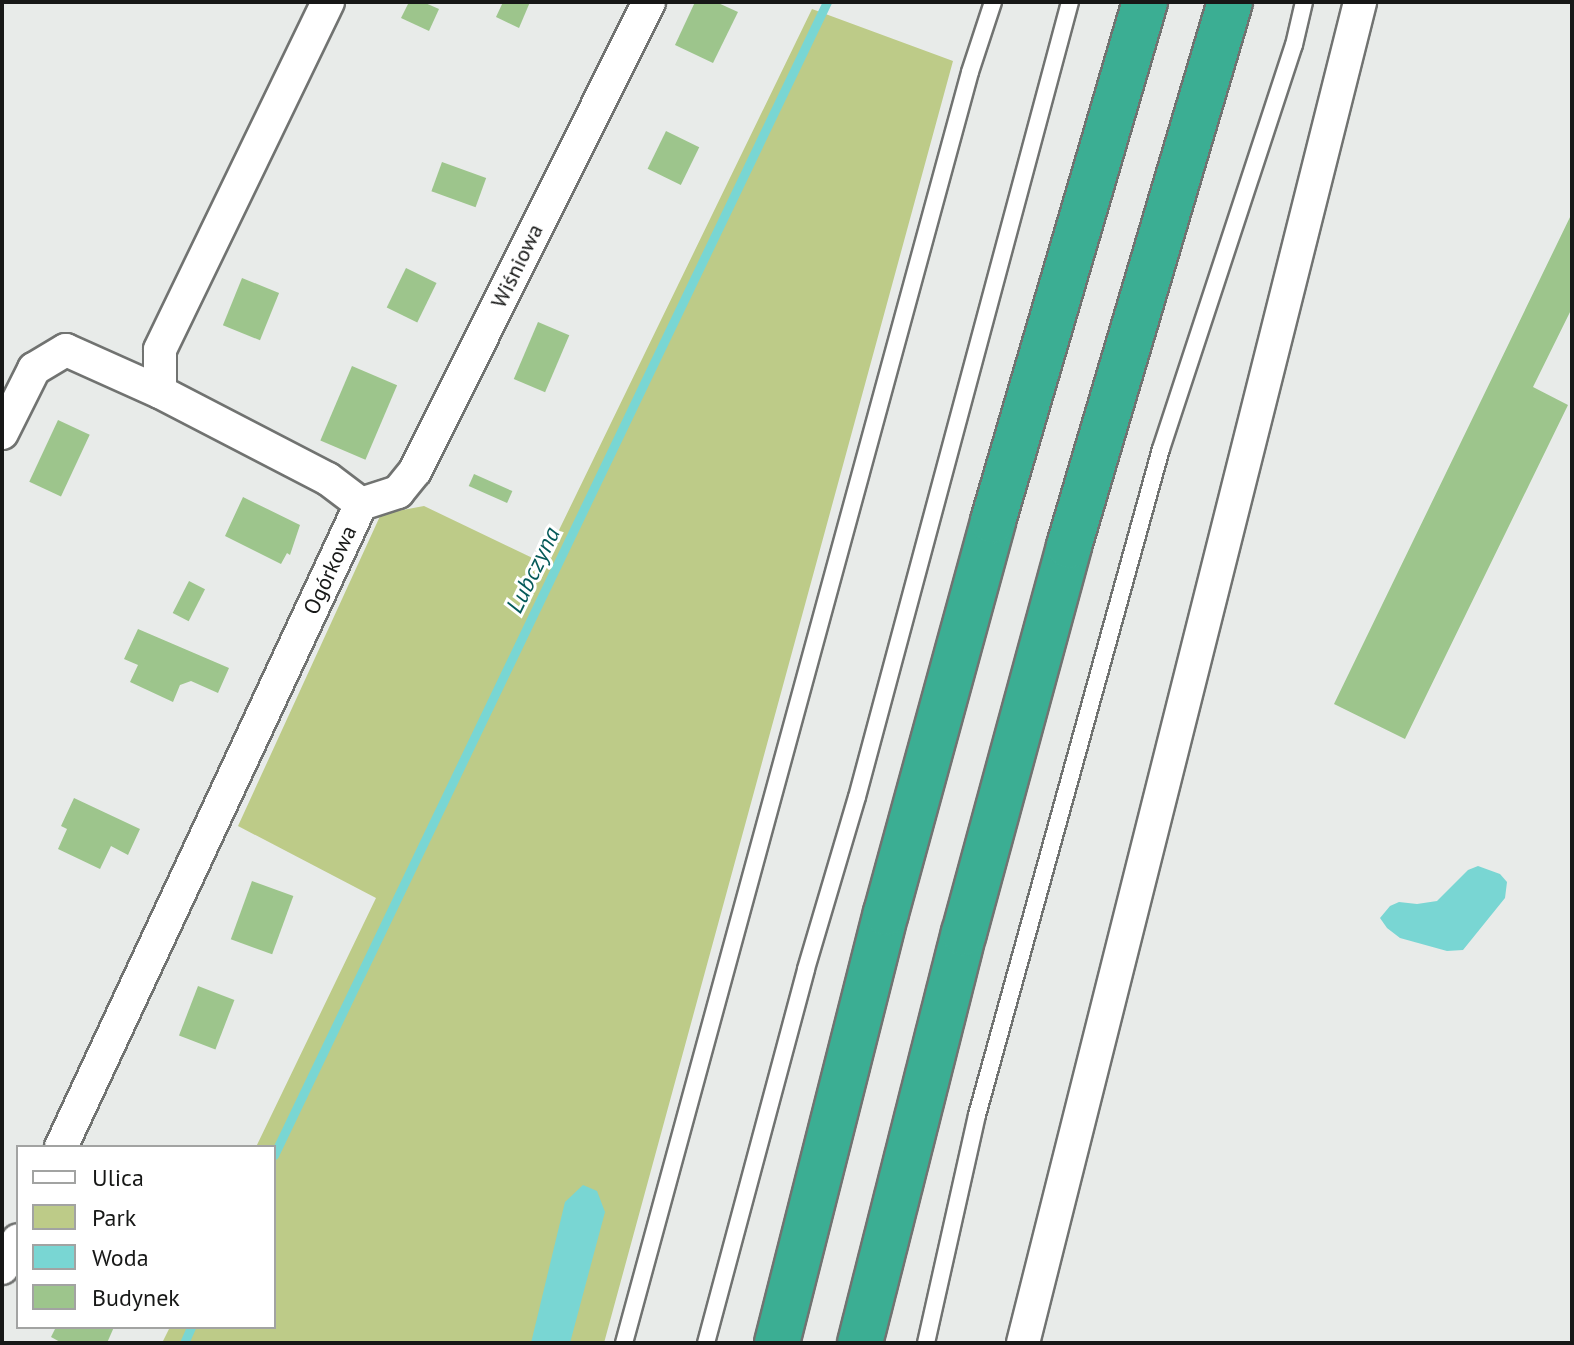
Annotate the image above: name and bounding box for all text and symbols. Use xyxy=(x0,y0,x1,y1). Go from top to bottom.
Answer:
street label: Wiśniowa xyxy=(485,220,549,312)
street label: Ogórkowa xyxy=(298,521,362,619)
water label: Lubczyna xyxy=(500,522,566,618)
legend xyxy=(16,1145,276,1329)
text: Ulica xyxy=(92,1162,144,1193)
text: Park xyxy=(92,1202,136,1233)
text: Woda xyxy=(92,1242,149,1273)
text: Budynek xyxy=(92,1282,180,1313)

